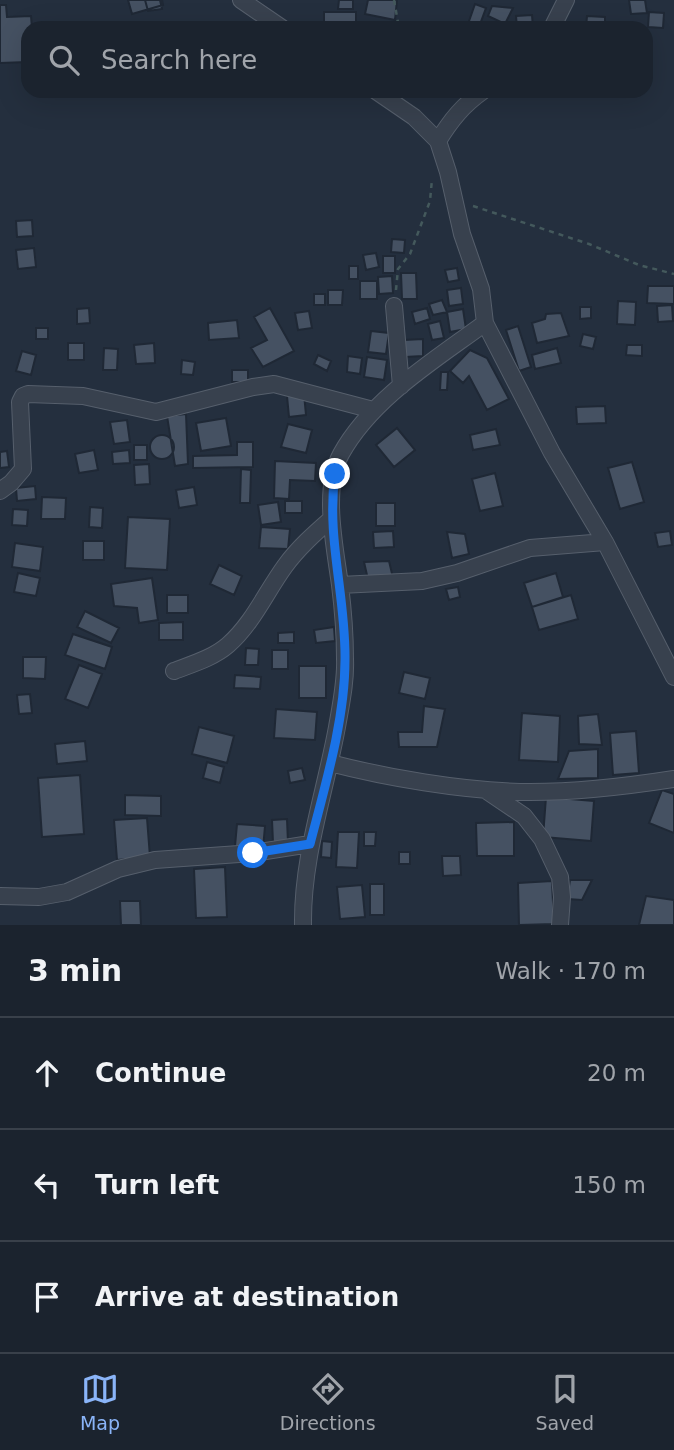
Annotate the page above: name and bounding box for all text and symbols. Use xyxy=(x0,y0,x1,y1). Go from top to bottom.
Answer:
search box xyxy=(21,21,653,98)
icon: search xyxy=(45,41,83,79)
text: Search here xyxy=(101,45,257,75)
route end xyxy=(319,458,350,489)
route start xyxy=(237,837,268,868)
text: 3 min xyxy=(28,953,122,988)
text: Walk · 170 m xyxy=(495,958,646,984)
icon: ahead xyxy=(28,1054,66,1092)
text: Continue xyxy=(95,1058,226,1088)
text: 20 m xyxy=(587,1060,646,1086)
icon: left xyxy=(28,1166,66,1204)
text: Turn left xyxy=(95,1170,219,1200)
text: 150 m xyxy=(572,1172,646,1198)
icon: arrive xyxy=(28,1278,66,1316)
text: Arrive at destination xyxy=(95,1282,399,1312)
tab: Map xyxy=(80,1370,120,1434)
tab: Directions xyxy=(280,1370,376,1434)
tab: Saved xyxy=(535,1370,594,1434)

